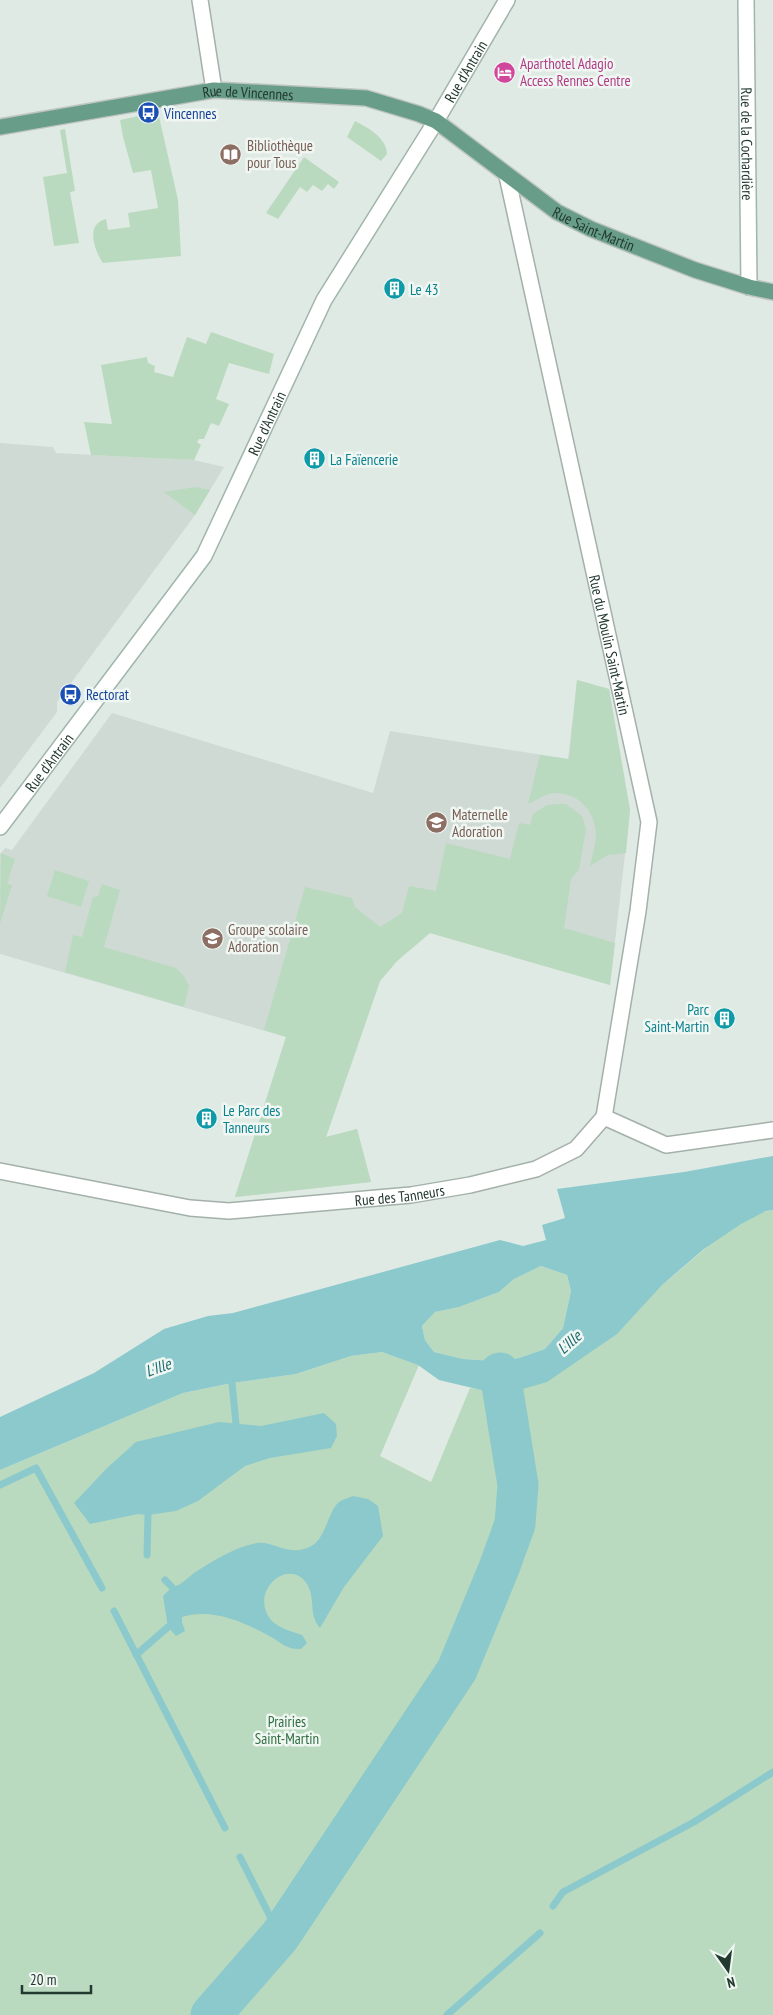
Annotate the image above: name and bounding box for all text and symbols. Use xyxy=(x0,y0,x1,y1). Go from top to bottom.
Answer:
street label: Rue d'Antrain xyxy=(440,37,491,105)
place label: Aparthotel Adagio Access Rennes Centre xyxy=(520,54,631,90)
hotel icon: Aparthotel Adagio Access Rennes Centre xyxy=(492,60,516,84)
street label: Rue de Vincennes xyxy=(201,80,294,104)
street label: Rue de la Cochardière xyxy=(737,87,758,201)
bus stop icon: Vincennes xyxy=(136,101,160,125)
place label: Vincennes xyxy=(163,104,217,123)
place label: Bibliothèque pour Tous xyxy=(247,136,313,172)
library icon: Bibliothèque pour Tous xyxy=(219,142,243,166)
street label: Rue Saint-Martin xyxy=(550,202,638,255)
building icon: Le 43 xyxy=(382,277,406,301)
place label: Le 43 xyxy=(410,280,438,299)
street label: Rue d'Antrain xyxy=(243,388,289,458)
building icon: La Faïencerie xyxy=(302,447,326,471)
place label: La Faïencerie xyxy=(330,450,398,469)
street label: Rue du Moulin Saint-Martin xyxy=(585,573,635,717)
bus stop icon: Rectorat xyxy=(58,682,82,706)
place label: Rectorat xyxy=(86,685,129,704)
street label: Rue d'Antrain xyxy=(20,729,77,795)
place label: Maternelle Adoration xyxy=(452,805,508,841)
school or university icon: Maternelle Adoration xyxy=(424,811,448,835)
place label: Groupe scolaire Adoration xyxy=(228,920,308,956)
school or university icon: Groupe scolaire Adoration xyxy=(200,926,224,950)
place label: Parc Saint-Martin xyxy=(645,1000,710,1036)
building icon: Parc Saint-Martin xyxy=(713,1006,737,1030)
place label: Le Parc des Tanneurs xyxy=(223,1101,280,1137)
building icon: Le Parc des Tanneurs xyxy=(195,1107,219,1131)
street label: Rue des Tanneurs xyxy=(354,1180,446,1209)
water label: L'Ille xyxy=(553,1325,586,1358)
water label: L'Ille xyxy=(143,1353,175,1381)
park label: Prairies Saint-Martin xyxy=(255,1712,319,1748)
north arrow xyxy=(703,1945,753,1995)
scale bar xyxy=(22,1962,91,1994)
text: 20 m xyxy=(30,1970,56,1989)
text: N xyxy=(725,1973,737,1992)

